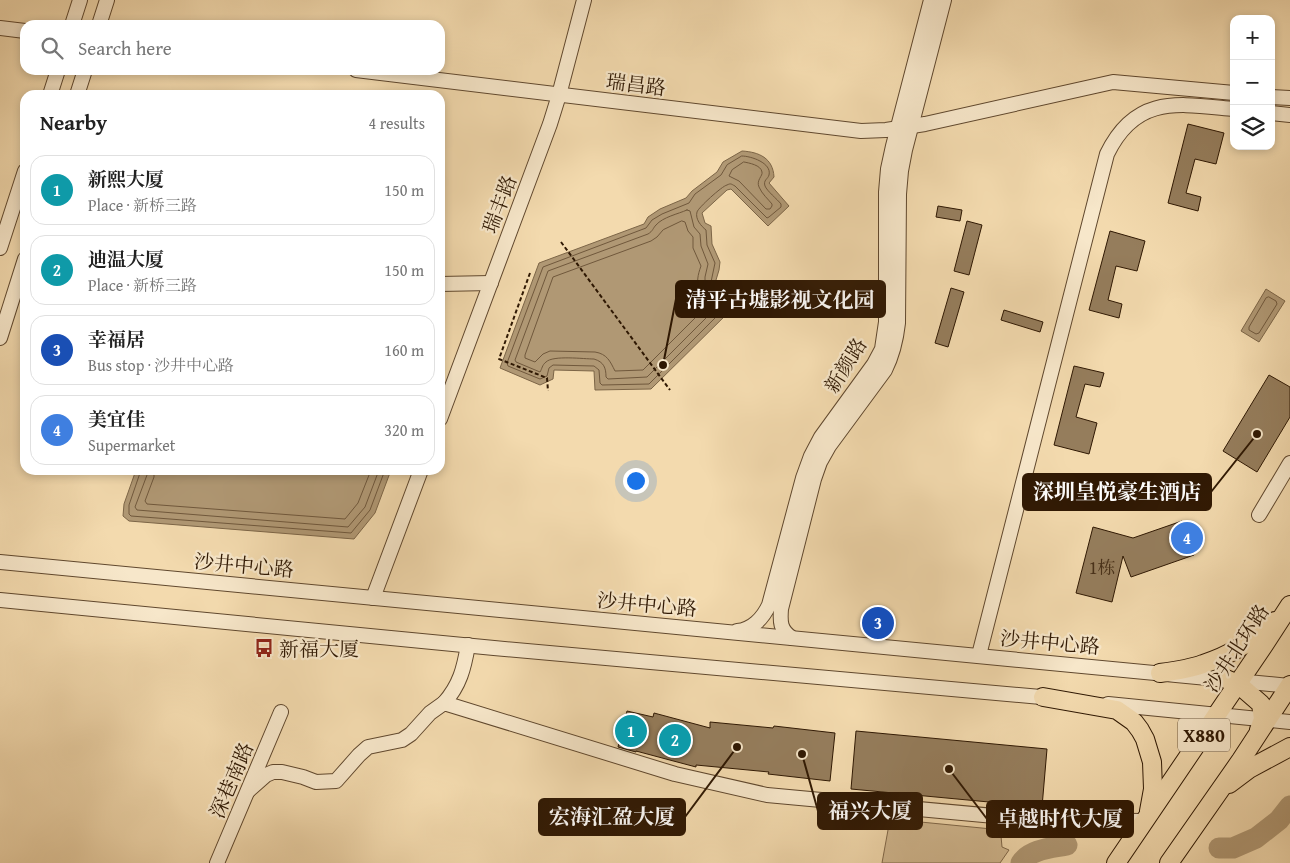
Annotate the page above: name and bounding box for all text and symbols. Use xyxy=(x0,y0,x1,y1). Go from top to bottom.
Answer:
map controls xyxy=(1230,15,1275,150)
button: + xyxy=(1230,15,1275,60)
search box xyxy=(20,20,445,75)
icon: search xyxy=(38,34,66,62)
text: Search here xyxy=(78,34,172,62)
button: − xyxy=(1230,60,1275,105)
street label: 瑞昌路 xyxy=(604,66,668,102)
button: layers xyxy=(1230,105,1275,150)
text: Nearby xyxy=(40,107,107,138)
text: 4 results xyxy=(368,111,425,135)
text: 新熙大厦 xyxy=(88,165,164,193)
street label: 瑞丰路 xyxy=(475,171,523,237)
text: 1 xyxy=(53,178,61,202)
text: 150 m xyxy=(384,178,424,202)
text: Place · 新桥三路 xyxy=(88,193,197,217)
text: 迪温大厦 xyxy=(88,245,164,273)
text: 2 xyxy=(53,258,61,282)
text: 150 m xyxy=(384,258,424,282)
text: Place · 新桥三路 xyxy=(88,273,197,297)
callout: 清平古墟影视文化园 xyxy=(676,281,885,317)
text: 清平古墟影视文化园 xyxy=(686,284,875,315)
text: 幸福居 xyxy=(88,325,145,353)
street label: 新颜路 xyxy=(817,332,873,398)
text: 3 xyxy=(53,338,61,362)
text: 160 m xyxy=(384,338,424,362)
text: Bus stop · 沙井中心路 xyxy=(88,353,234,377)
text: 美宜佳 xyxy=(88,405,145,433)
text: 4 xyxy=(53,418,61,442)
text: 320 m xyxy=(384,418,424,442)
text: Supermarket xyxy=(88,433,175,457)
your location xyxy=(623,468,649,494)
callout: 深圳皇悦豪生酒店 xyxy=(1023,474,1211,510)
text: 深圳皇悦豪生酒店 xyxy=(1033,476,1201,507)
pin: 4 xyxy=(1171,519,1203,557)
street label: 沙井中心路 xyxy=(193,546,295,584)
house number: 1栋 xyxy=(1089,554,1115,581)
street label: 沙井中心路 xyxy=(596,585,698,623)
street label: 沙井北环路 xyxy=(1197,598,1275,698)
pin: 3 xyxy=(862,604,894,642)
street label: 沙井中心路 xyxy=(999,623,1101,661)
place label: 新福大厦 xyxy=(279,634,359,663)
bus stop icon: 新福大厦 xyxy=(253,637,275,659)
pin: 1 xyxy=(615,712,647,750)
road number: X880 xyxy=(1178,718,1230,752)
pin: 2 xyxy=(659,721,691,759)
street label: 深巷南路 xyxy=(202,738,260,822)
callout: 福兴大厦 xyxy=(818,793,922,829)
text: 福兴大厦 xyxy=(828,795,912,826)
callout: 宏海汇盈大厦 xyxy=(539,799,685,835)
text: 宏海汇盈大厦 xyxy=(549,801,675,832)
callout: 卓越时代大厦 xyxy=(987,801,1133,837)
text: 卓越时代大厦 xyxy=(997,803,1123,834)

